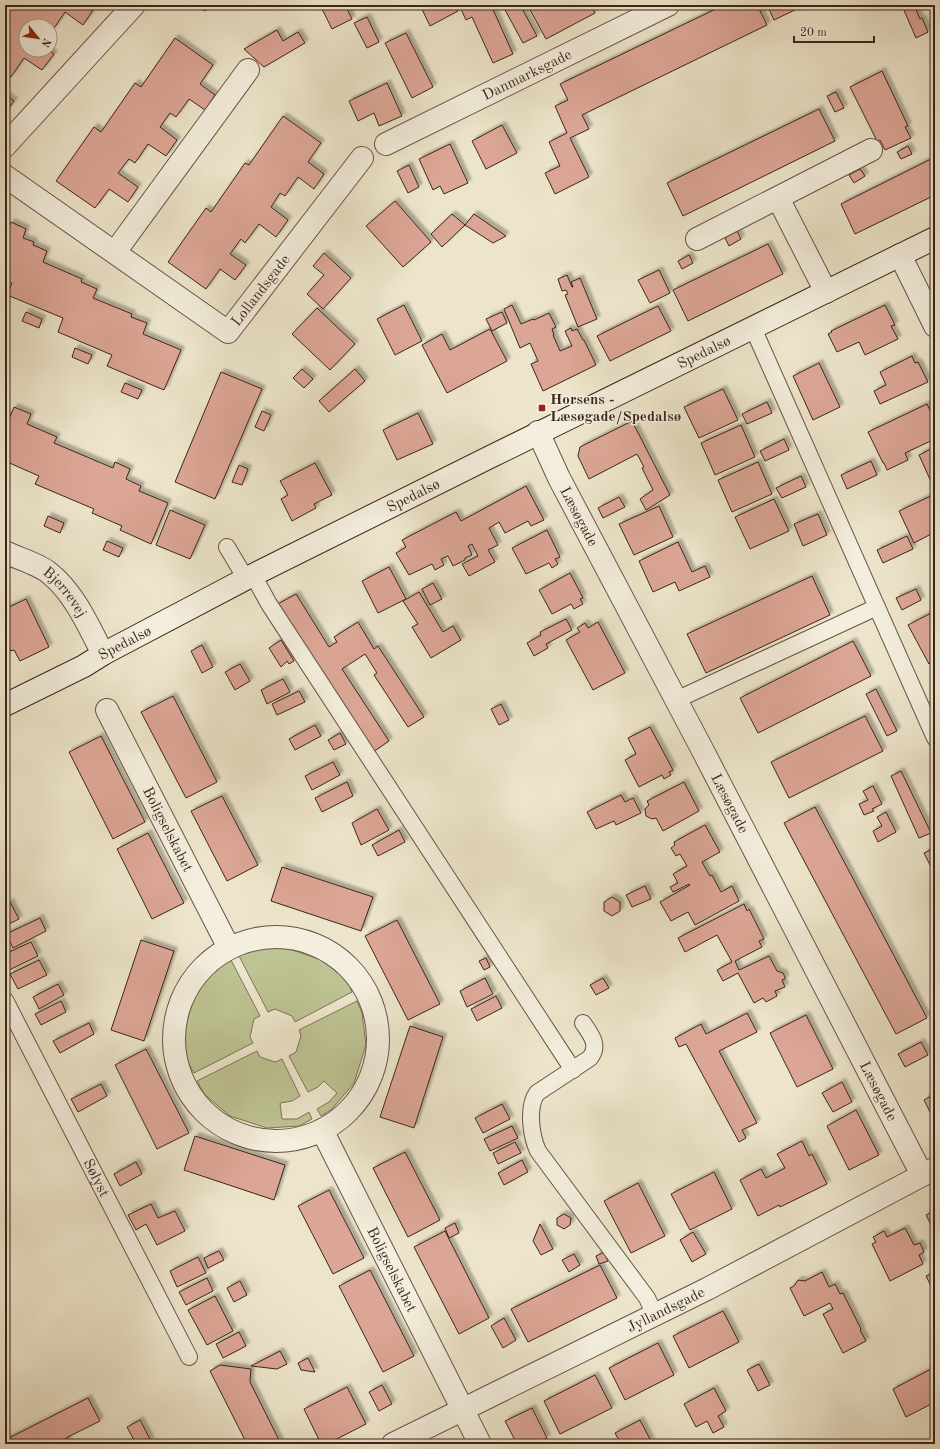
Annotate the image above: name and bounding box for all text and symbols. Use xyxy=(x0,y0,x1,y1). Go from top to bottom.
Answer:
north arrow xyxy=(18,18,58,58)
scale bar xyxy=(794,18,874,44)
text: 20 m xyxy=(800,27,827,39)
text: N xyxy=(38,36,52,49)
street label: Danmarksgade xyxy=(481,48,575,104)
street label: Lollandsgade xyxy=(229,252,294,330)
street label: Spedalsø xyxy=(675,334,733,373)
place label: Horsens - Læsøgade/Spedalsø xyxy=(550,393,681,425)
marker: Horsens - Læsøgade/Spedalsø xyxy=(537,403,547,413)
street label: Spedalsø xyxy=(385,477,443,516)
street label: Læsøgade xyxy=(556,485,600,549)
street label: Bjerrevej xyxy=(40,565,88,620)
street label: Spedalsø xyxy=(96,624,154,664)
street label: Læsøgade xyxy=(707,772,750,836)
street label: Boligselskabet xyxy=(139,785,195,875)
street label: Læsøgade xyxy=(856,1060,899,1124)
street label: Sølyst xyxy=(79,1157,111,1200)
street label: Boligselskabet xyxy=(363,1225,418,1315)
street label: Jyllandsgade xyxy=(625,1285,707,1336)

